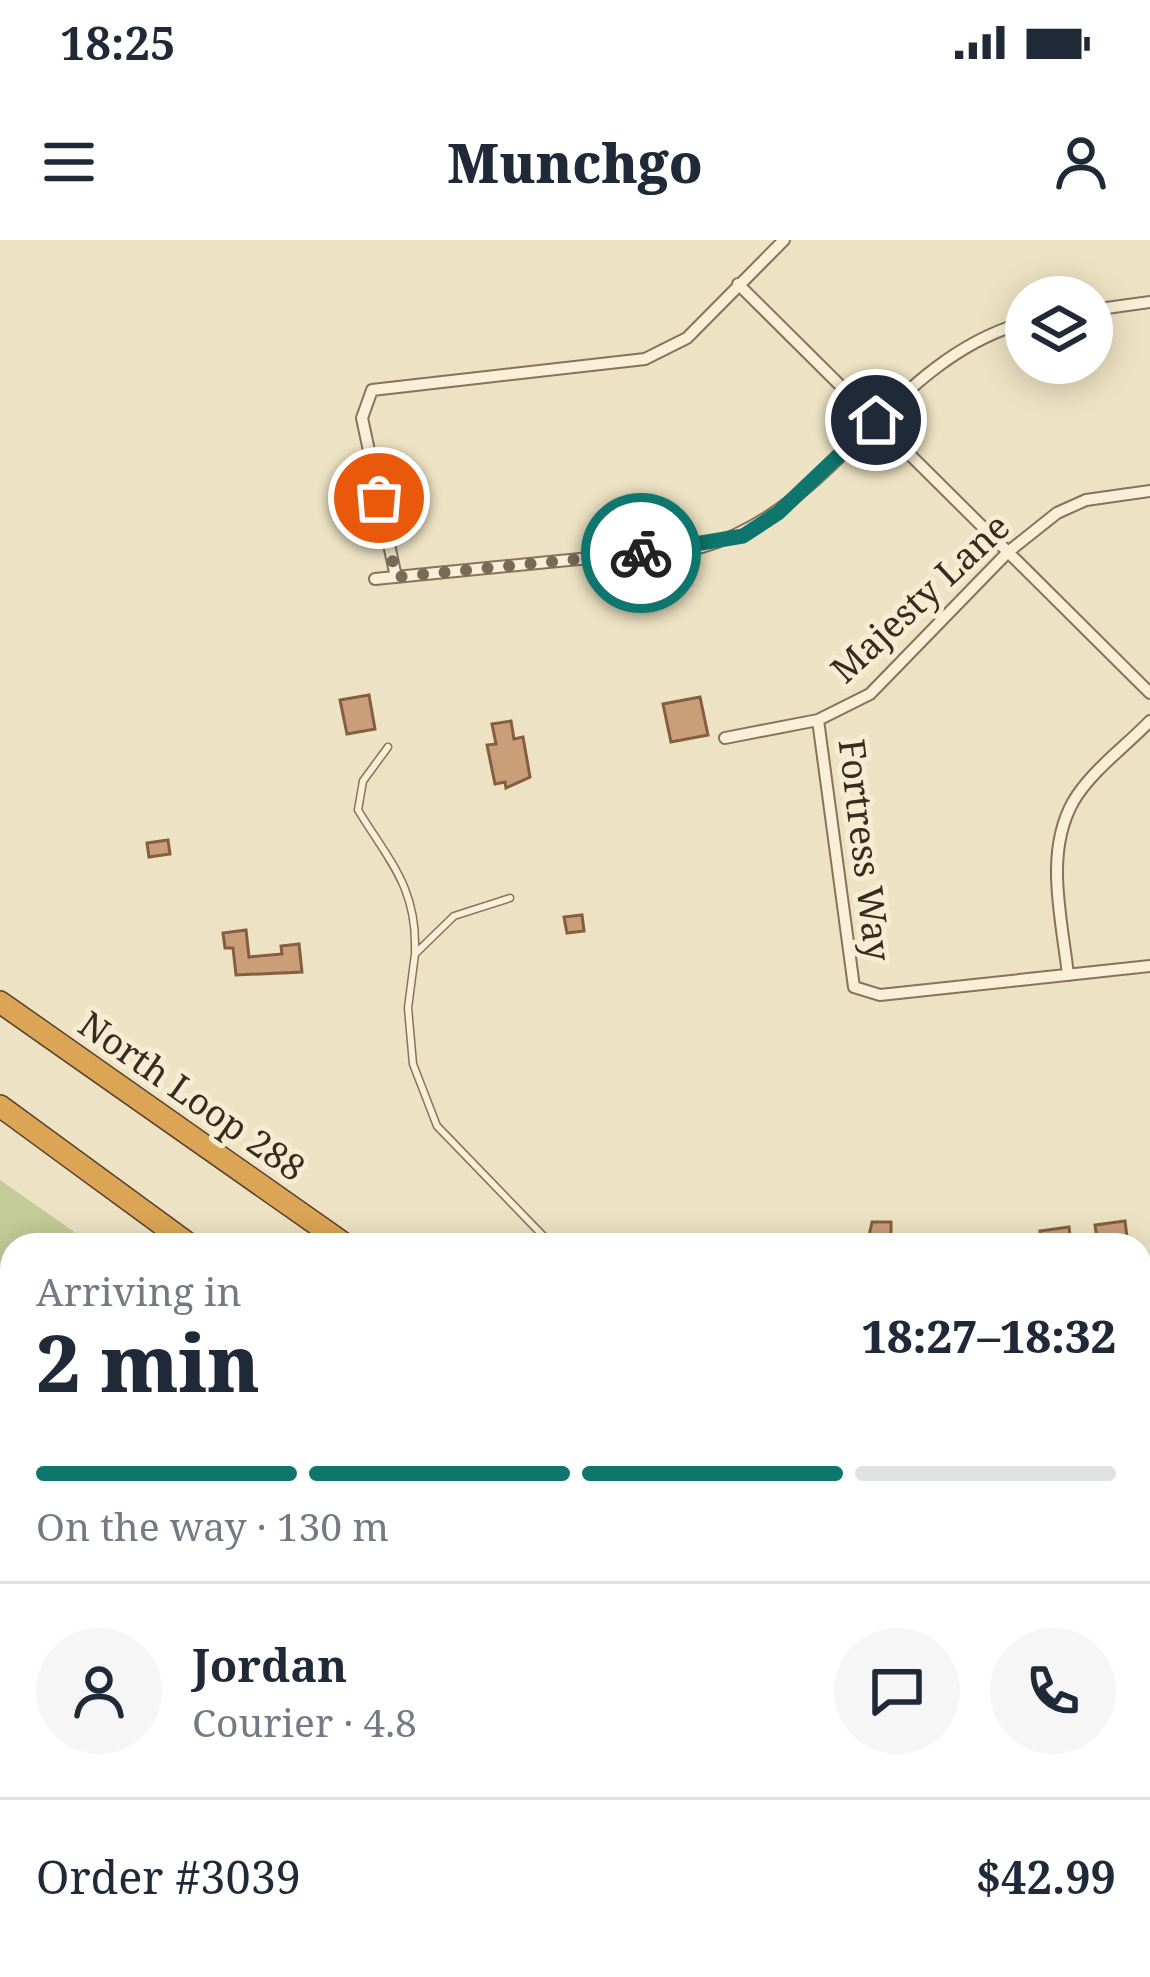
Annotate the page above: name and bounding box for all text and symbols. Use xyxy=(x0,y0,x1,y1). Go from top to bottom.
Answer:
text: 18:25 xyxy=(60,12,175,73)
text: Munchgo xyxy=(447,125,703,199)
icon: menu xyxy=(36,129,102,195)
icon: person xyxy=(1048,129,1114,195)
map controls xyxy=(1005,276,1113,384)
button: layers xyxy=(1005,276,1113,384)
pin xyxy=(825,369,927,471)
icon: home xyxy=(843,387,909,453)
pin xyxy=(328,447,430,549)
icon: bag xyxy=(346,465,412,531)
courier xyxy=(581,493,701,613)
street label: Majesty Lane xyxy=(820,502,1020,693)
icon: bike xyxy=(608,520,674,586)
street label: Fortress Way xyxy=(828,736,904,964)
street label: North Loop 288 xyxy=(69,999,315,1192)
text: Arriving in xyxy=(36,1264,242,1317)
text: 18:27–18:32 xyxy=(861,1305,1116,1366)
text: 2 min xyxy=(36,1309,260,1415)
text: On the way · 130 m xyxy=(36,1499,389,1552)
button: person xyxy=(36,1628,162,1754)
button: chat xyxy=(834,1628,960,1754)
button: phone xyxy=(990,1628,1116,1754)
text: Jordan xyxy=(192,1634,347,1695)
text: Courier · 4.8 xyxy=(192,1695,417,1748)
text: Order #3039 xyxy=(36,1846,301,1907)
text: $42.99 xyxy=(976,1846,1116,1907)

